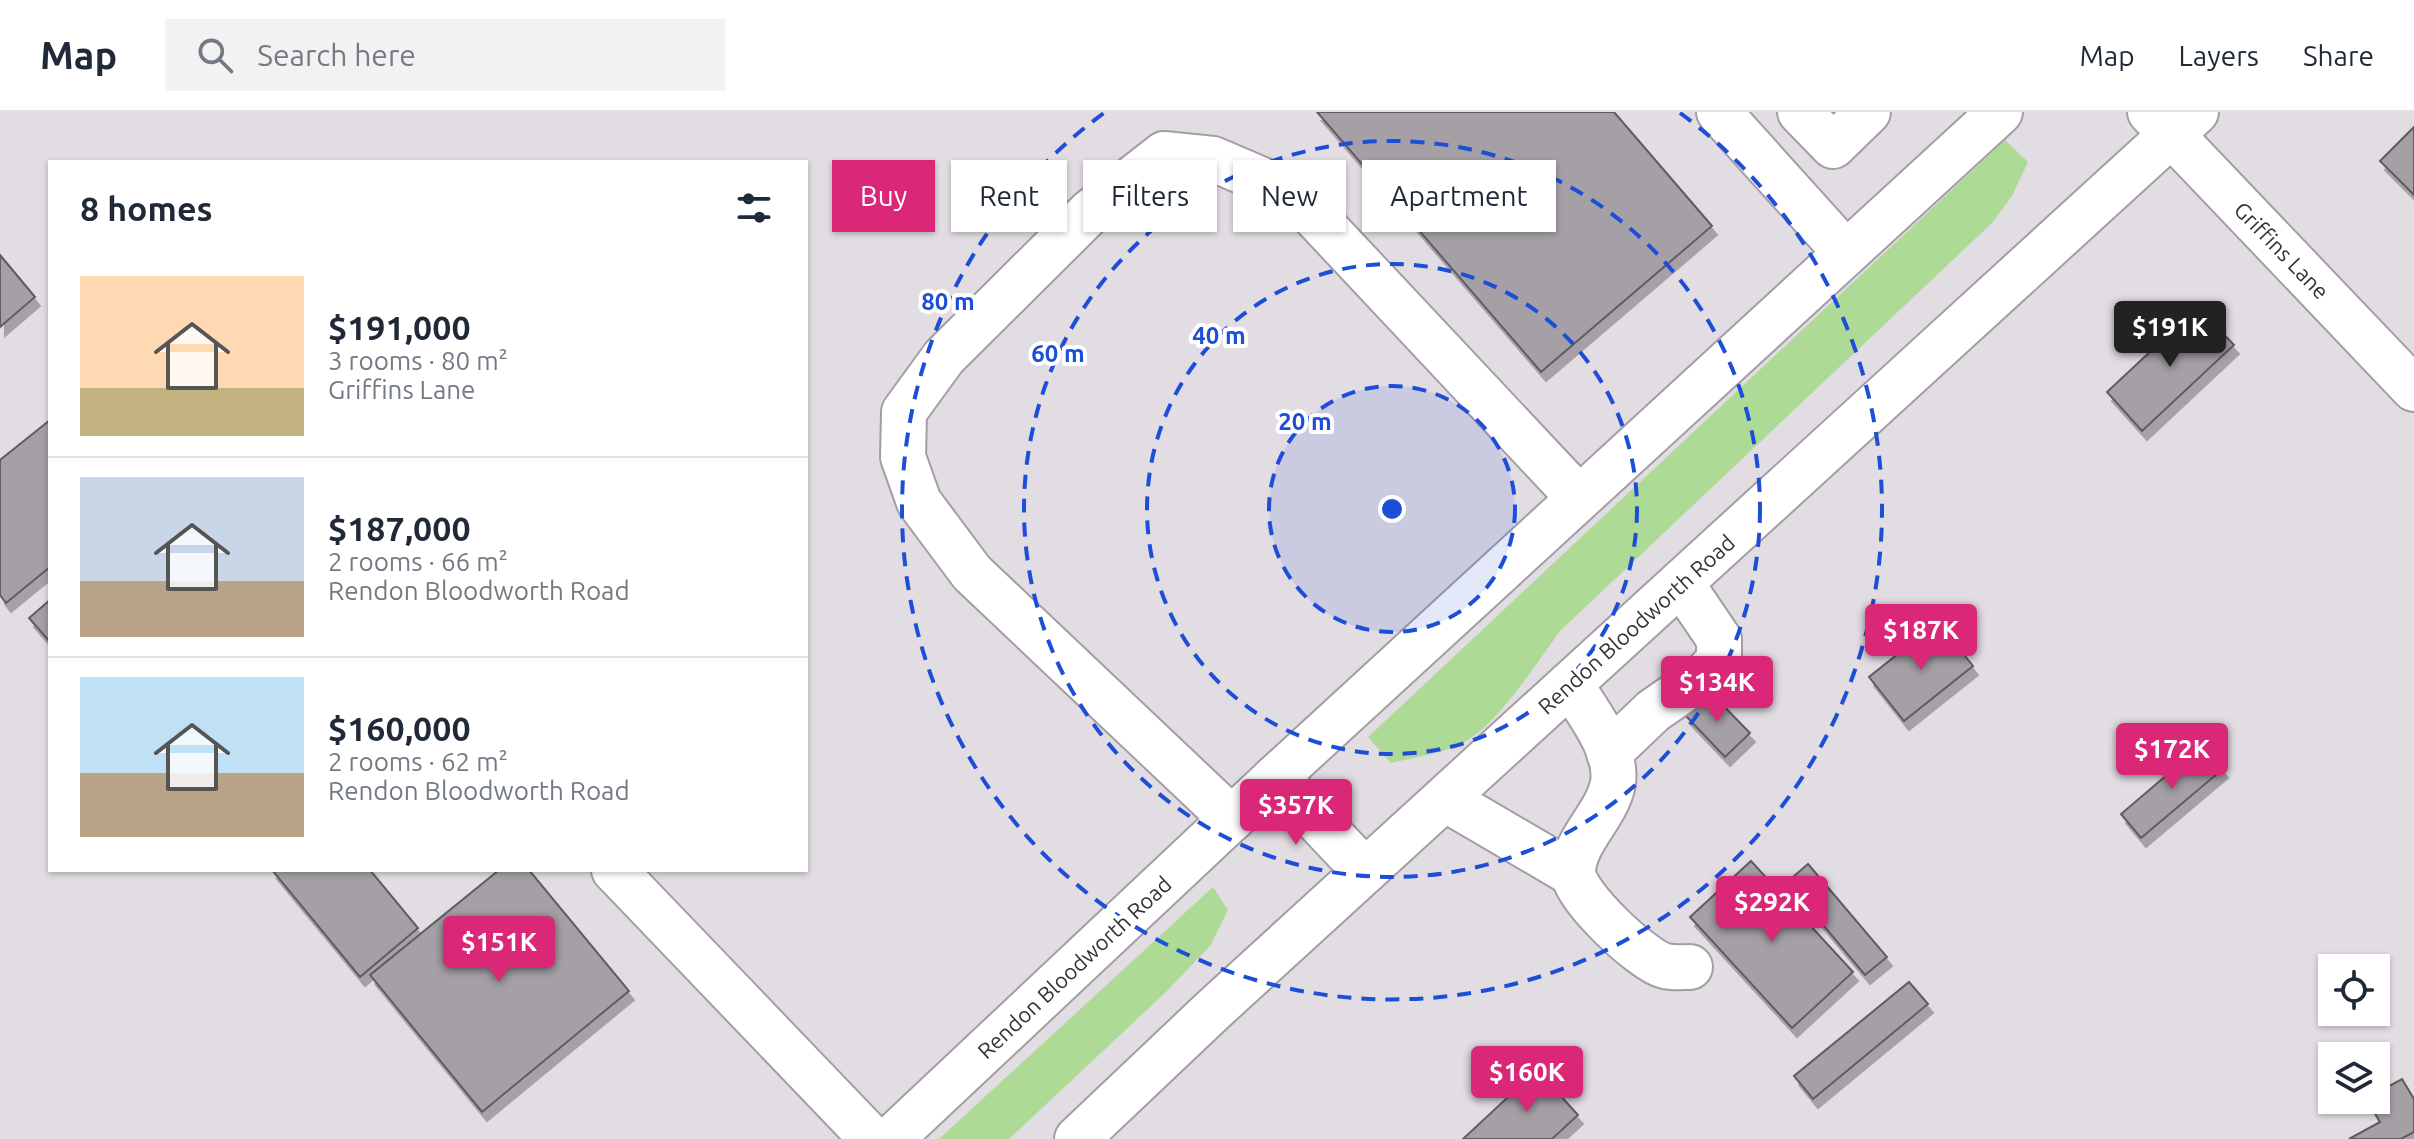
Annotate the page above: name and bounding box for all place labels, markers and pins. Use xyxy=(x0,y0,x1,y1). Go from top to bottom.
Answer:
pin: $191K xyxy=(2114,301,2226,369)
centre of rings xyxy=(1378,495,1406,523)
pin: $187K xyxy=(1865,604,1977,672)
pin: $134K xyxy=(1661,656,1773,724)
pin: $172K xyxy=(2116,723,2228,791)
pin: $357K xyxy=(1240,779,1352,847)
pin: $292K xyxy=(1716,876,1828,944)
pin: $151K xyxy=(443,916,555,984)
pin: $160K xyxy=(1471,1046,1583,1114)

